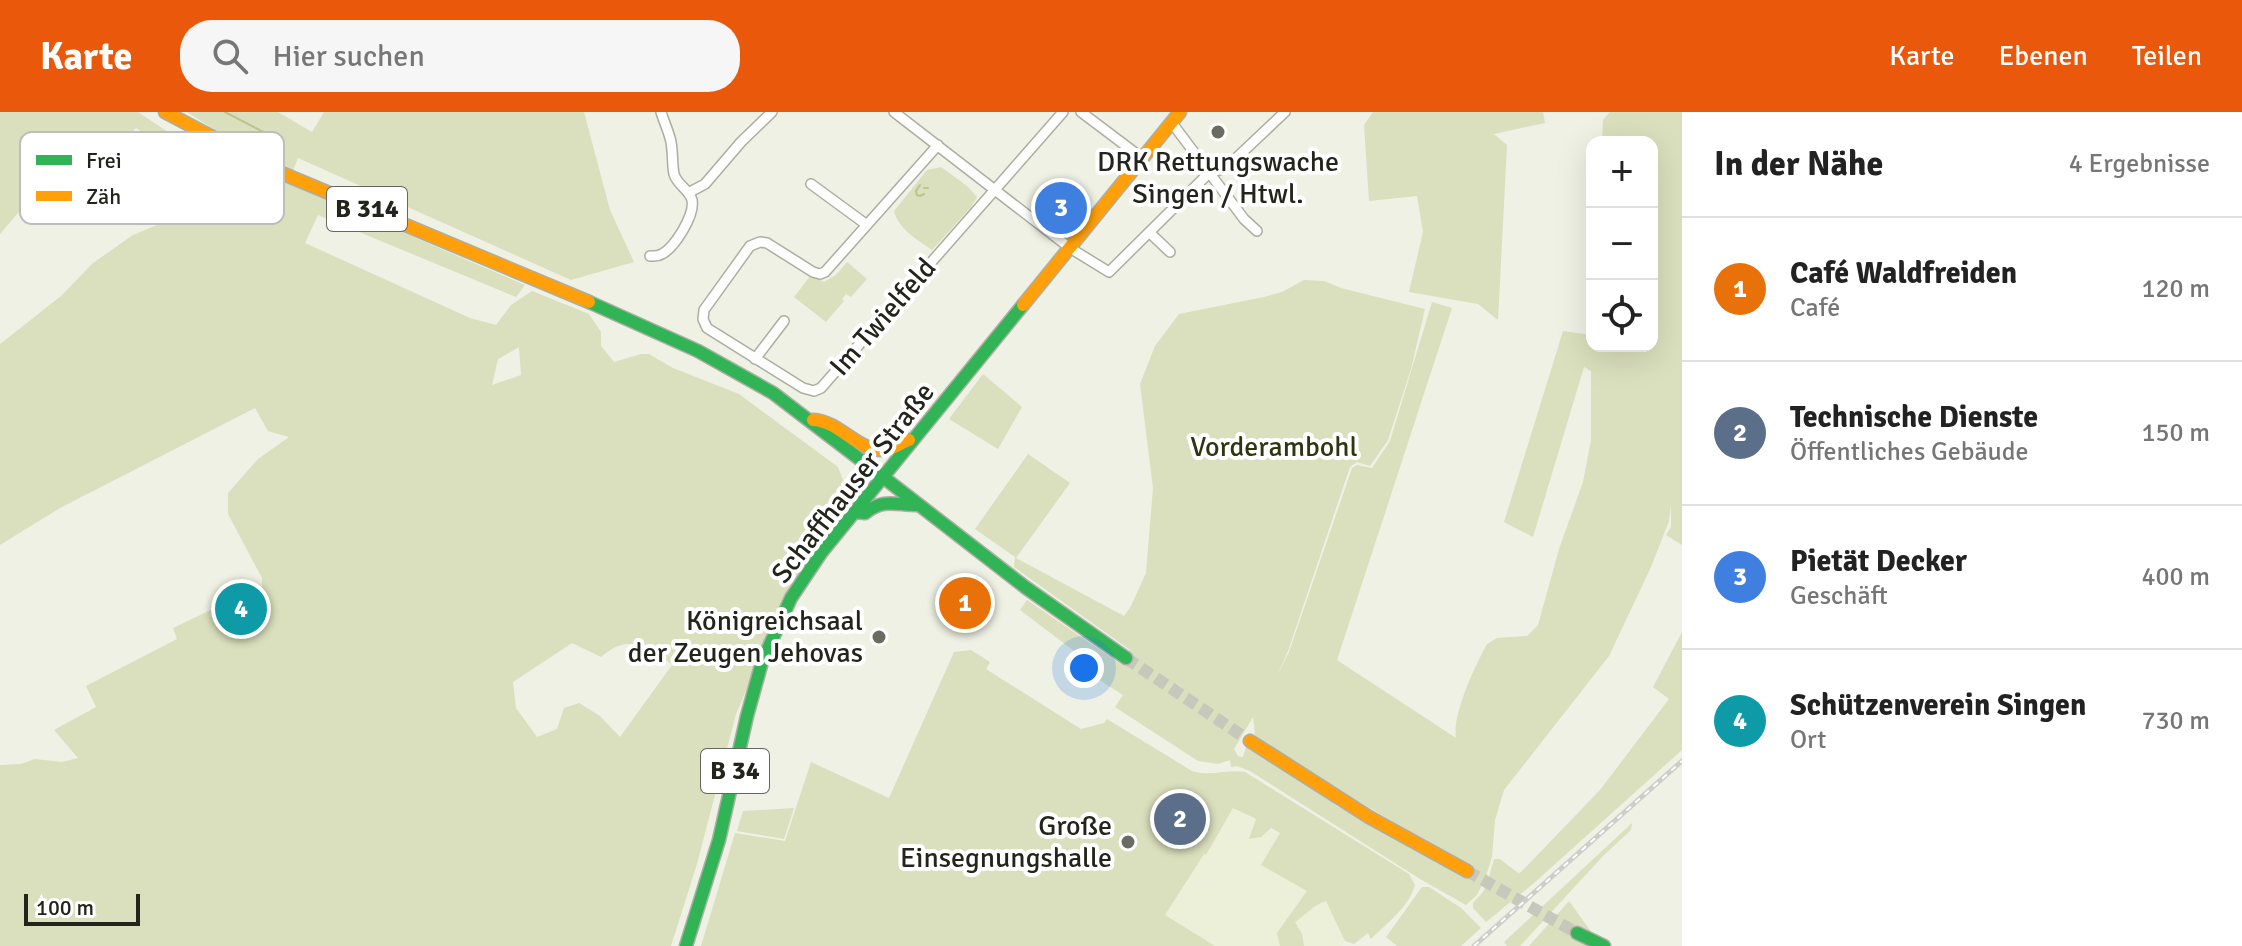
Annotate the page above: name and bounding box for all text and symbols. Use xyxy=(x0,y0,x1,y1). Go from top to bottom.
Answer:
search box xyxy=(180,20,740,92)
text: Karte xyxy=(40,33,132,80)
icon: search xyxy=(208,34,252,78)
text: Hier suchen xyxy=(272,38,425,75)
text: Karte xyxy=(1889,39,1955,73)
text: Ebenen xyxy=(1999,39,2088,73)
text: Teilen xyxy=(2132,39,2202,73)
marker: DRK Rettungswache Singen / Htwl. xyxy=(1209,123,1227,141)
legend xyxy=(20,132,284,224)
map controls xyxy=(1586,136,1658,352)
button: + xyxy=(1586,136,1658,208)
text: In der Nähe xyxy=(1714,143,1883,185)
place label: DRK Rettungswache Singen / Htwl. xyxy=(1097,145,1339,211)
text: Frei xyxy=(86,147,122,174)
text: 4 Ergebnisse xyxy=(2069,148,2210,180)
pin: 3 xyxy=(1035,178,1087,238)
text: Zäh xyxy=(86,183,121,210)
road number: B 314 xyxy=(327,187,407,231)
button: − xyxy=(1586,208,1658,280)
street label: Im Twielfeld xyxy=(823,251,943,383)
text: Café Waldfreiden xyxy=(1790,255,2017,292)
text: 1 xyxy=(1733,273,1747,305)
text: 120 m xyxy=(2141,273,2210,305)
button: locate xyxy=(1586,280,1658,352)
text: Café xyxy=(1790,292,1840,324)
street label: Schaffhauser Straße xyxy=(764,376,942,590)
text: Technische Dienste xyxy=(1790,399,2038,436)
text: 2 xyxy=(1733,417,1747,449)
text: 150 m xyxy=(2141,417,2210,449)
park label: Vorderambohl xyxy=(1190,430,1358,464)
text: Öffentliches Gebäude xyxy=(1790,436,2029,468)
text: Pietät Decker xyxy=(1790,543,1967,580)
text: 3 xyxy=(1733,561,1747,593)
text: 400 m xyxy=(2141,561,2210,593)
pin: 1 xyxy=(939,573,991,633)
pin: 4 xyxy=(215,579,267,639)
text: Geschäft xyxy=(1790,580,1888,612)
place label: Königreichsaal der Zeugen Jehovas xyxy=(628,604,863,670)
marker: Königreichsaal der Zeugen Jehovas xyxy=(870,628,888,646)
your location xyxy=(1064,648,1104,688)
text: Schützenverein Singen xyxy=(1790,687,2086,724)
text: 4 xyxy=(1733,705,1747,737)
text: 730 m xyxy=(2141,705,2210,737)
text: Ort xyxy=(1790,724,1826,756)
road number: B 34 xyxy=(701,749,769,793)
pin: 2 xyxy=(1154,789,1206,849)
place label: Große Einsegnungshalle xyxy=(900,809,1112,875)
marker: Große Einsegnungshalle xyxy=(1119,833,1137,851)
scale bar xyxy=(24,890,140,926)
text: 100 m xyxy=(36,894,94,921)

